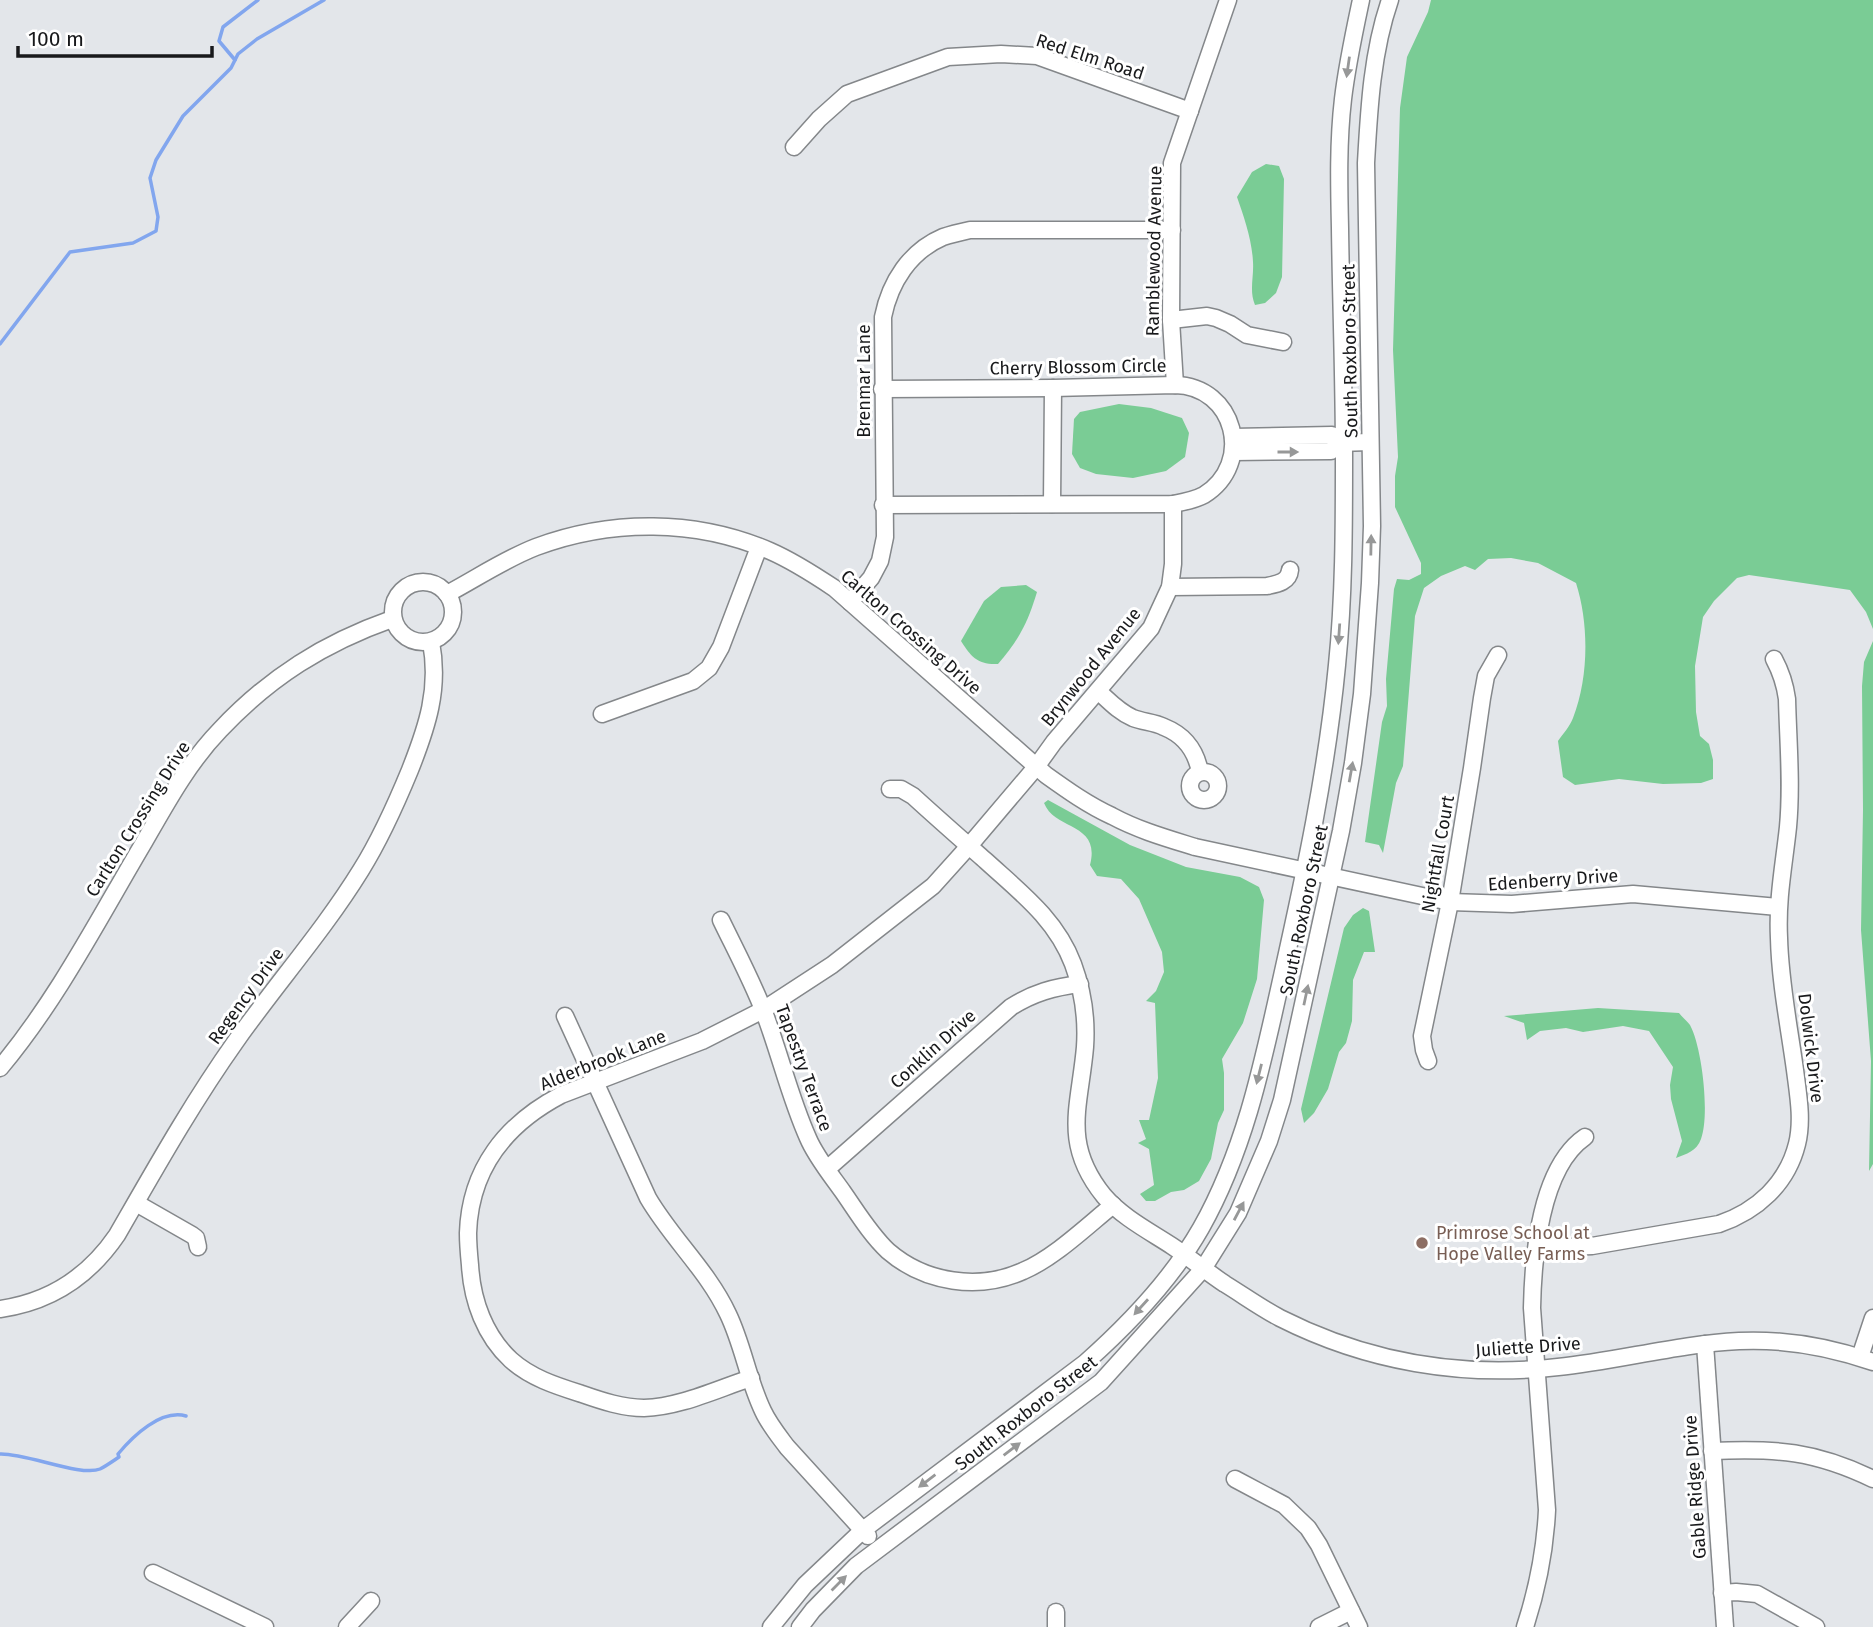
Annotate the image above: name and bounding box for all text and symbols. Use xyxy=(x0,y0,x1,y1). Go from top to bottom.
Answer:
scale bar xyxy=(18,14,212,58)
text: 100 m xyxy=(28,26,84,52)
street label: Red Elm Road xyxy=(1033,29,1147,85)
one-way arrow xyxy=(1342,56,1353,78)
street label: Ramblewood Avenue xyxy=(1142,165,1166,337)
street label: South Roxboro Street xyxy=(1337,263,1363,438)
street label: Brenmar Lane xyxy=(853,324,875,438)
street label: Cherry Blossom Circle xyxy=(989,354,1167,380)
one-way arrow xyxy=(1277,446,1299,457)
one-way arrow xyxy=(1365,534,1377,556)
street label: Carlton Crossing Drive xyxy=(836,565,986,699)
street label: Brynwood Avenue xyxy=(1036,603,1146,731)
one-way arrow xyxy=(1334,623,1345,645)
street label: Carlton Crossing Drive xyxy=(81,737,195,901)
one-way arrow xyxy=(1346,761,1357,783)
street label: Nightfall Court xyxy=(1417,793,1459,914)
street label: South Roxboro Street xyxy=(1275,822,1333,997)
street label: Edenberry Drive xyxy=(1487,864,1619,896)
street label: Regency Drive xyxy=(204,943,288,1049)
one-way arrow xyxy=(1301,984,1312,1006)
street label: Dolwick Drive xyxy=(1793,992,1829,1104)
street label: Tapestry Terrace xyxy=(771,1002,837,1134)
street label: Conklin Drive xyxy=(886,1005,980,1093)
street label: Alderbrook Lane xyxy=(537,1025,669,1095)
one-way arrow xyxy=(1253,1063,1264,1085)
one-way arrow xyxy=(1233,1201,1244,1221)
place label: Primrose School at Hope Valley Farms xyxy=(1436,1222,1590,1265)
marker: Primrose School at Hope Valley Farms xyxy=(1414,1235,1430,1251)
one-way arrow xyxy=(1134,1298,1150,1315)
street label: Juliette Drive xyxy=(1475,1332,1581,1362)
street label: South Roxboro Street xyxy=(951,1350,1102,1475)
street label: Gable Ridge Drive xyxy=(1679,1414,1711,1560)
one-way arrow xyxy=(1003,1442,1021,1457)
one-way arrow xyxy=(918,1474,936,1488)
one-way arrow xyxy=(831,1575,848,1592)

